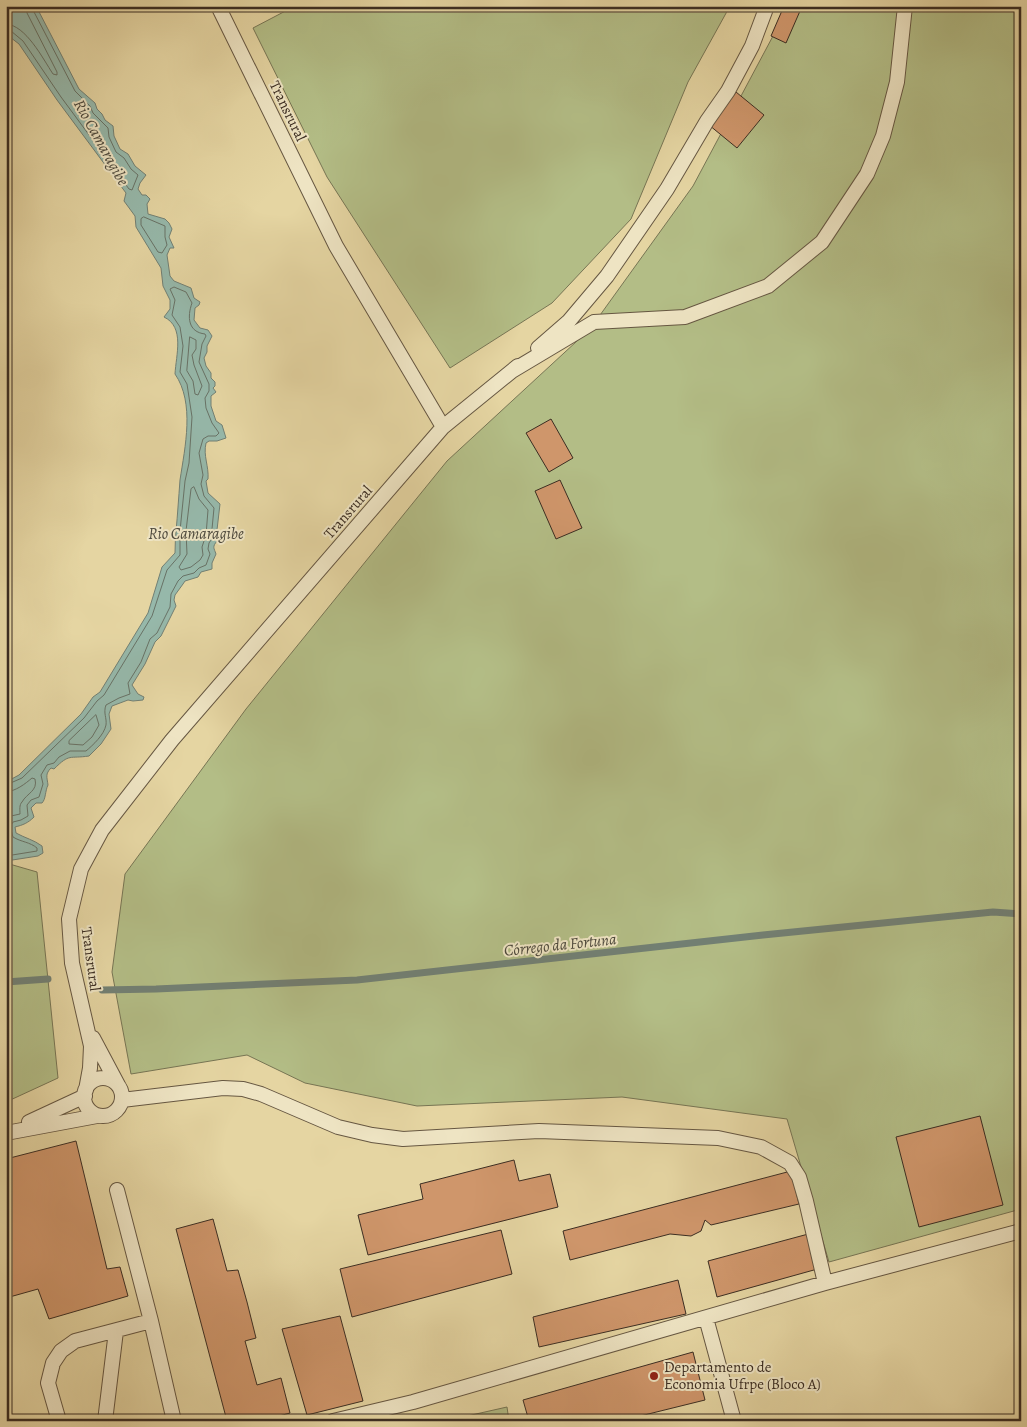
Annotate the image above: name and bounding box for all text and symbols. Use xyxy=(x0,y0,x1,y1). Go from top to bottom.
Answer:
street label: Transrural xyxy=(265,78,311,145)
water label: Rio Camaragibe xyxy=(68,95,134,190)
street label: Transrural xyxy=(319,481,377,543)
water label: Rio Camaragibe xyxy=(148,523,244,545)
street label: Transrural xyxy=(77,926,105,993)
water label: Córrego da Fortuna xyxy=(503,928,618,962)
place label: Departamento de Economia Ufrpe (Bloco A) xyxy=(664,1357,821,1394)
marker: Departamento de Economia Ufrpe (Bloco A) xyxy=(648,1370,660,1382)

